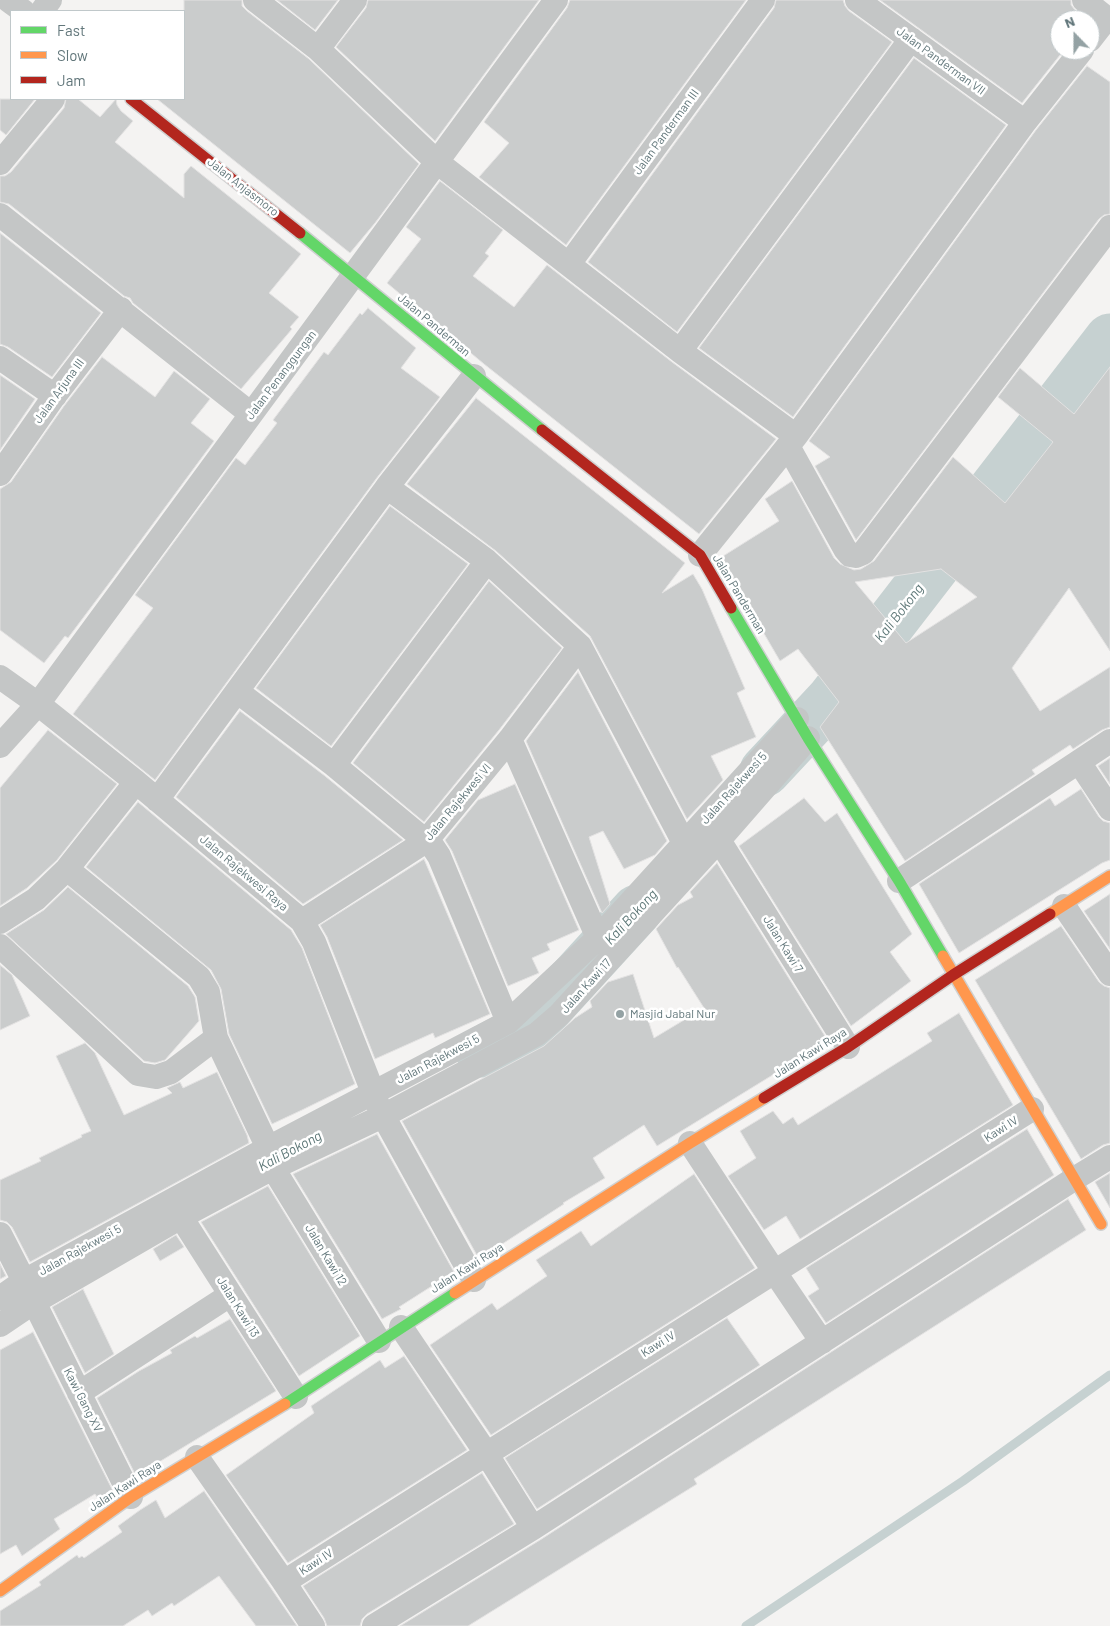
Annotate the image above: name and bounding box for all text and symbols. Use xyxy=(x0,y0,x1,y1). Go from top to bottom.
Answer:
legend xyxy=(10,10,185,100)
north arrow xyxy=(1050,10,1100,60)
text: N xyxy=(1062,12,1077,31)
text: Fast xyxy=(57,21,85,39)
street label: Jalan Panderman VII xyxy=(894,24,988,98)
text: Slow xyxy=(57,46,88,64)
text: Jam xyxy=(57,71,86,89)
street label: Jalan Panderman III xyxy=(630,87,702,177)
street label: Jalan Anjasmoro xyxy=(204,155,282,219)
street label: Jalan Panderman xyxy=(395,290,473,360)
street label: Jalan Penanggungan xyxy=(243,328,319,422)
street label: Jalan Arjuna III xyxy=(31,356,87,426)
street label: Jalan Panderman xyxy=(710,552,768,636)
water label: Kali Bokong xyxy=(871,581,927,645)
street label: Jalan Rajekwesi 5 xyxy=(698,749,770,827)
street label: Jalan Rajekwesi VI xyxy=(422,761,494,843)
street label: Jalan Rajekwesi Raya xyxy=(197,832,291,914)
water label: Kali Bokong xyxy=(601,886,661,948)
street label: Jalan Kawi 7 xyxy=(760,913,806,975)
street label: Jalan Kawi 17 xyxy=(558,956,614,1016)
place label: Masjid Jabal Nur xyxy=(630,1007,715,1021)
marker: Masjid Jabal Nur xyxy=(614,1008,626,1020)
street label: Jalan Kawi Raya xyxy=(771,1025,849,1081)
street label: Jalan Rajekwesi 5 xyxy=(394,1031,482,1087)
street label: Kawi IV xyxy=(981,1113,1021,1145)
water label: Kali Bokong xyxy=(255,1127,325,1175)
street label: Jalan Rajekwesi 5 xyxy=(36,1221,124,1279)
street label: Jalan Kawi 12 xyxy=(302,1222,350,1288)
street label: Jalan Kawi Raya xyxy=(428,1240,506,1296)
street label: Jalan Kawi 13 xyxy=(214,1274,262,1340)
street label: Kawi IV xyxy=(638,1328,678,1360)
street label: Kawi Gang XV xyxy=(61,1365,105,1435)
street label: Jalan Kawi Raya xyxy=(86,1457,164,1515)
street label: Kawi IV xyxy=(296,1546,336,1578)

